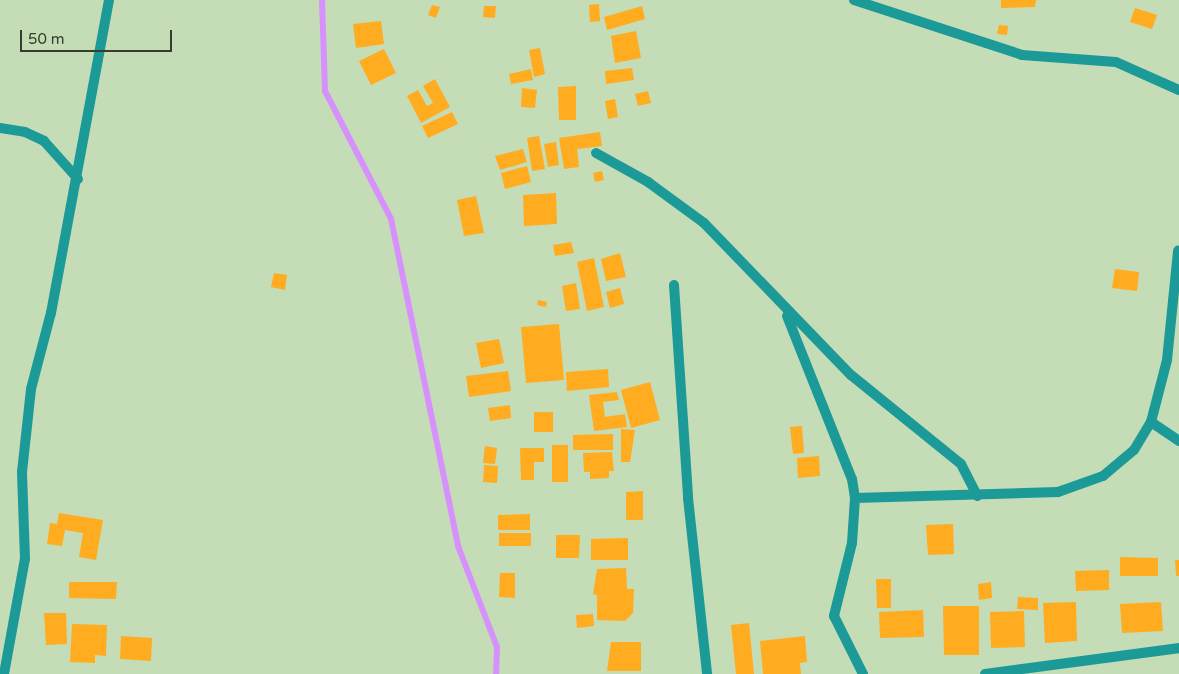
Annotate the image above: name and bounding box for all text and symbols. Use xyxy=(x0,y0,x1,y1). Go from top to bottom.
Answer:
scale bar xyxy=(22,20,175,52)
text: 50 m xyxy=(28,30,65,48)

